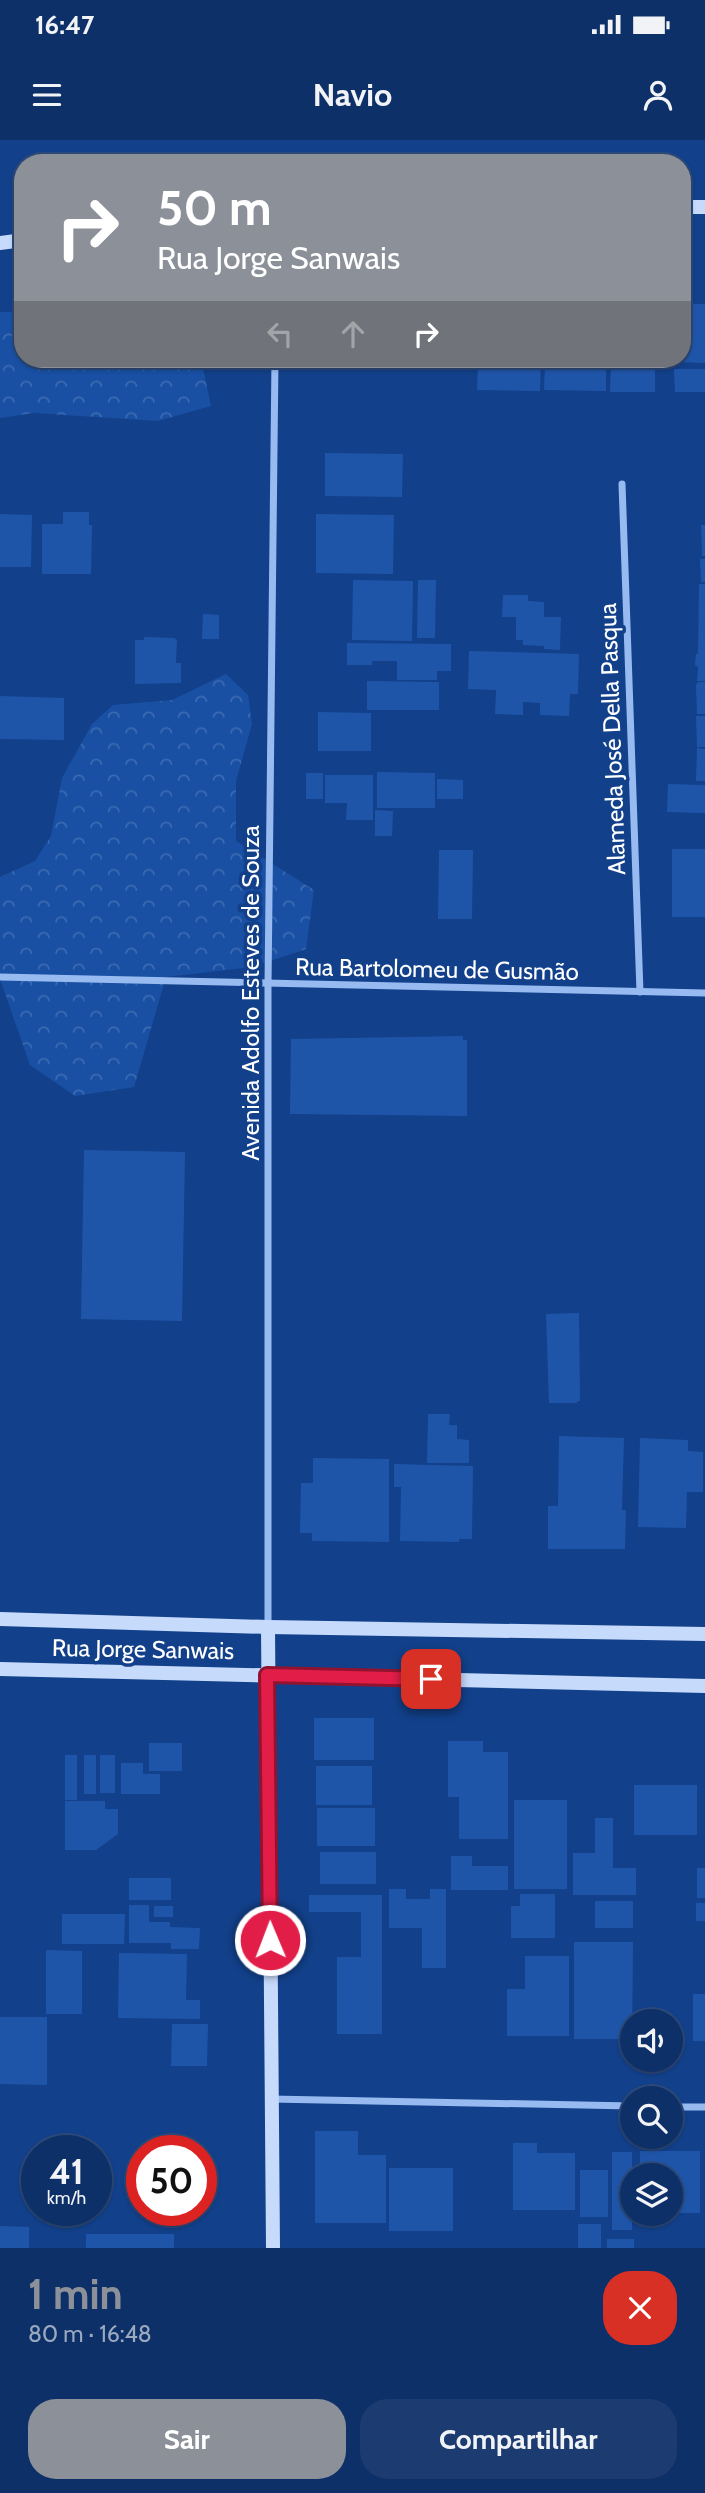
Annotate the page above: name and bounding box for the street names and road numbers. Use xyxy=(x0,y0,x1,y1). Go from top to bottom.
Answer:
street label: Alameda José Della Pasqua xyxy=(593,602,631,875)
street label: Avenida Adolfo Esteves de Souza xyxy=(236,825,265,1161)
street label: Rua Bartolomeu de Gusmão xyxy=(295,952,579,986)
street label: Rua Jorge Sanwais xyxy=(52,1633,234,1665)

